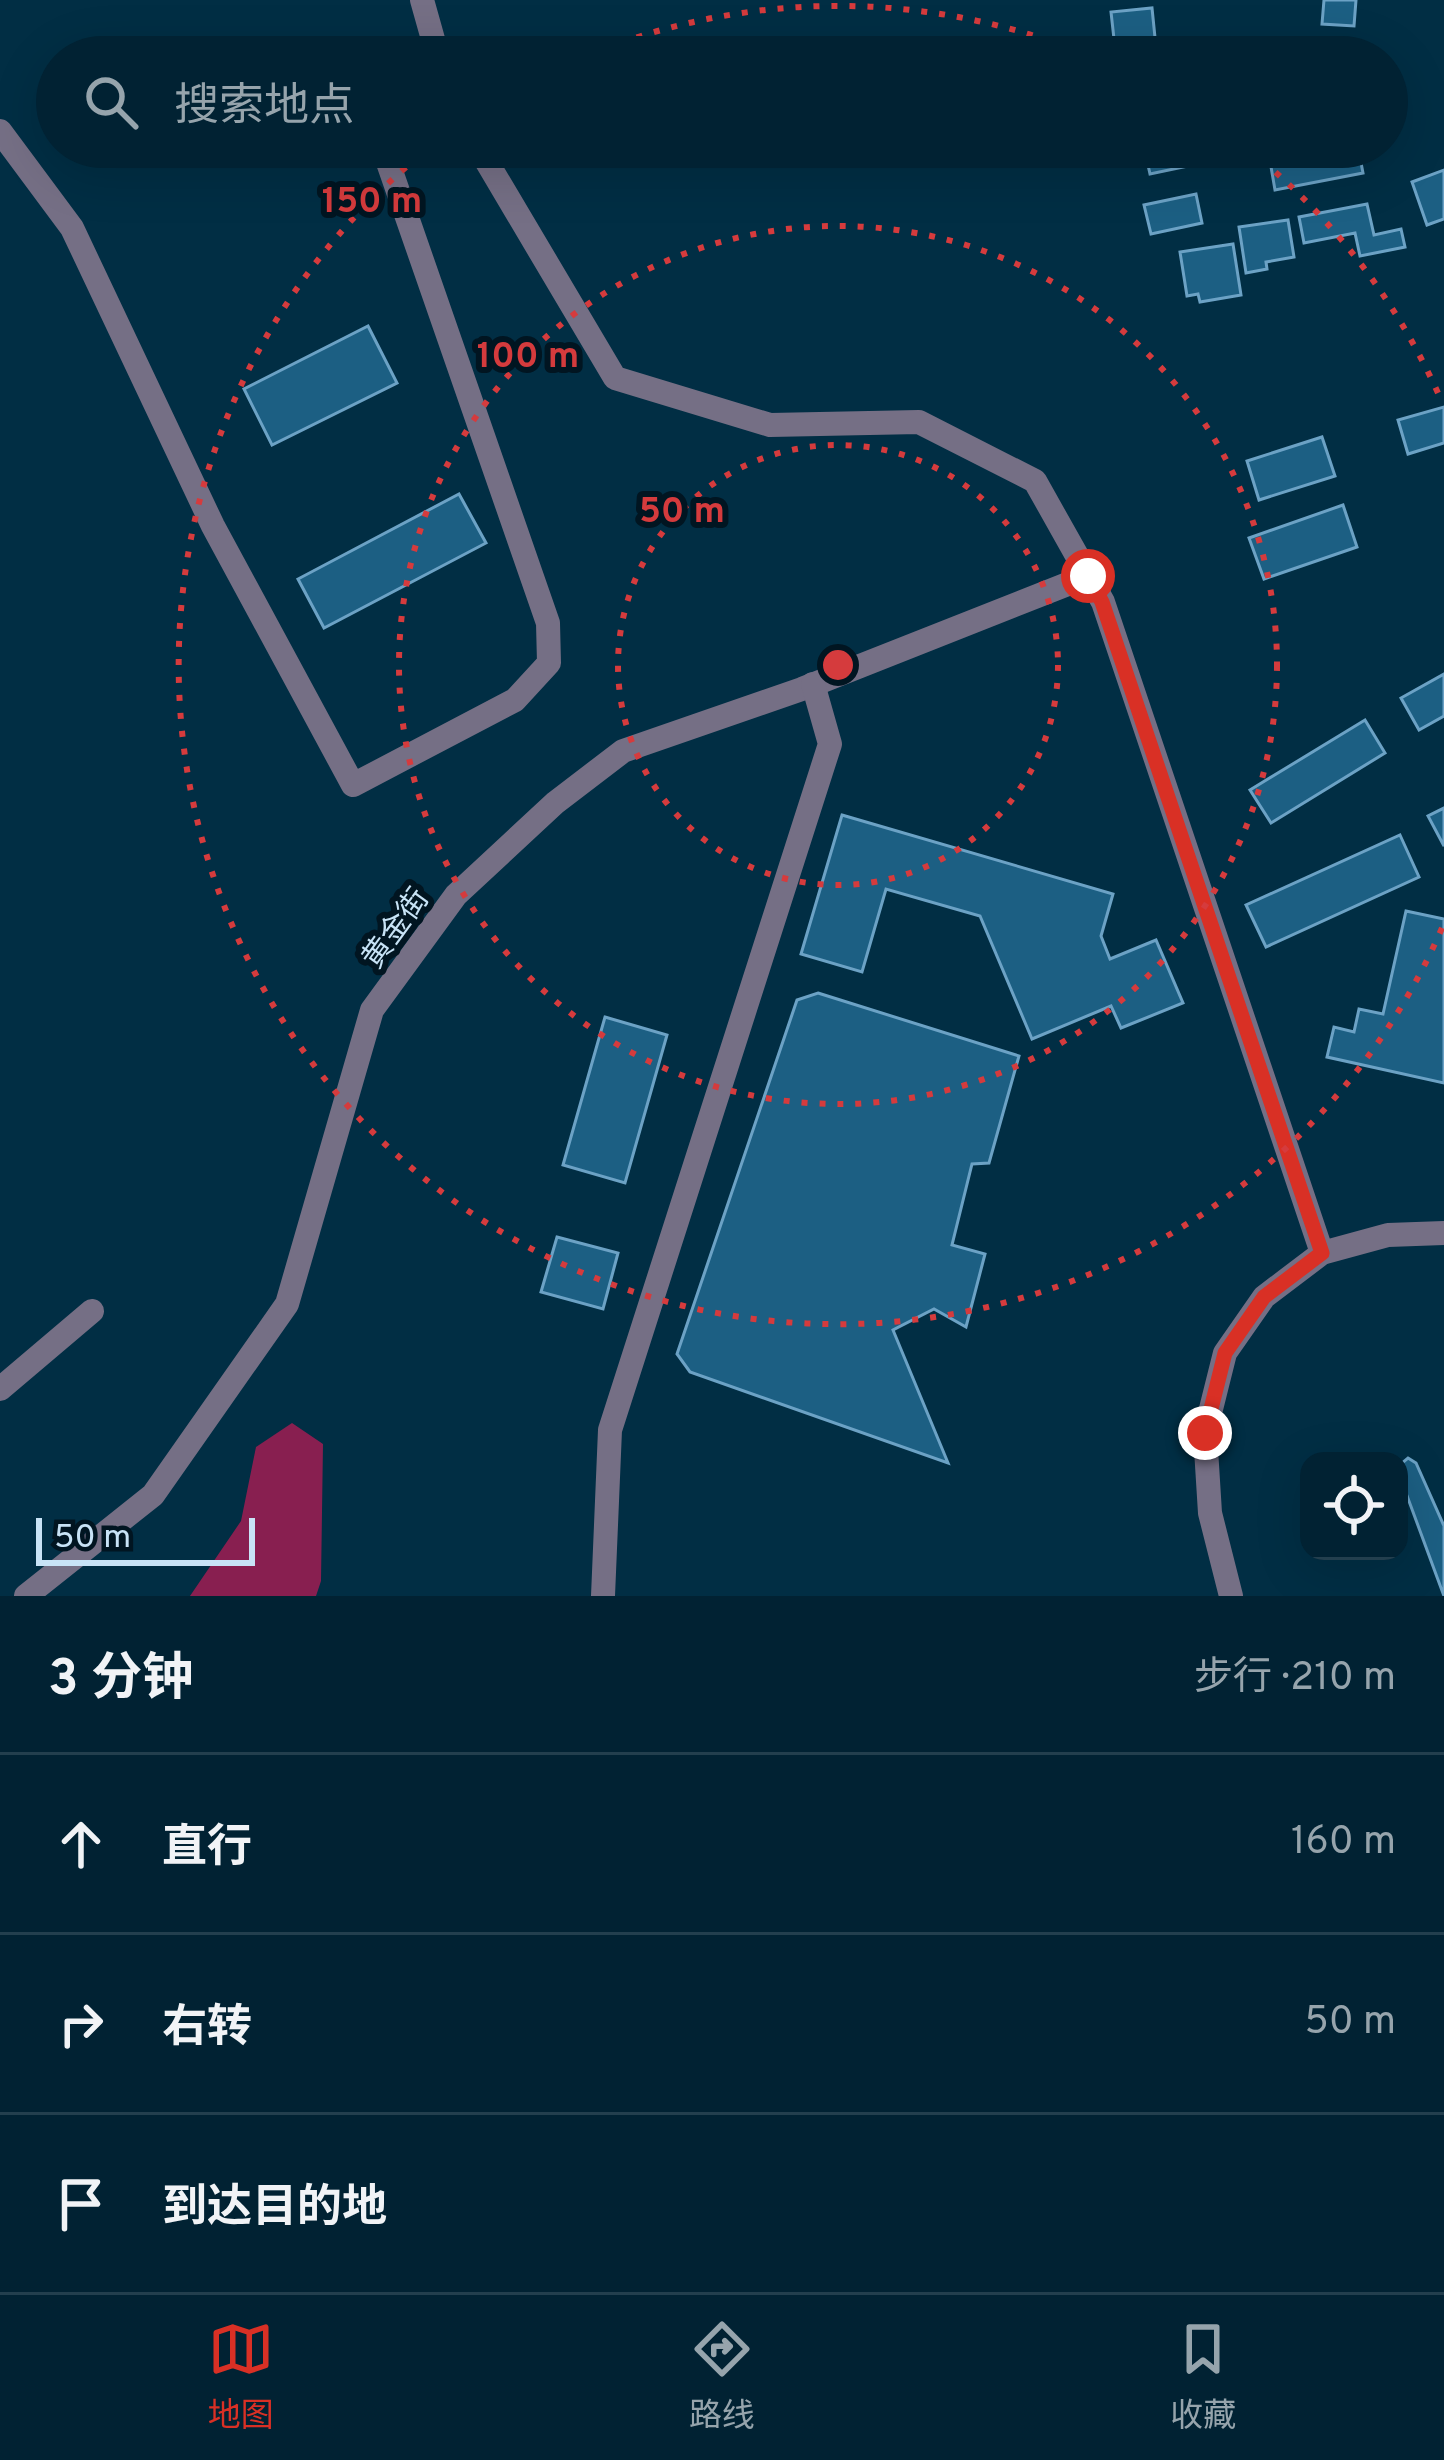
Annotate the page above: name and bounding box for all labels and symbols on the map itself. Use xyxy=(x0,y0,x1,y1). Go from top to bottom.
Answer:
text: 150 m xyxy=(322,180,422,226)
text: 100 m xyxy=(477,335,579,381)
text: 50 m xyxy=(639,490,725,536)
route start xyxy=(1061,549,1115,603)
centre of rings xyxy=(817,644,859,686)
street label: 黄金街 xyxy=(356,882,438,977)
route end xyxy=(1178,1406,1232,1460)
scale bar xyxy=(36,1512,255,1565)

